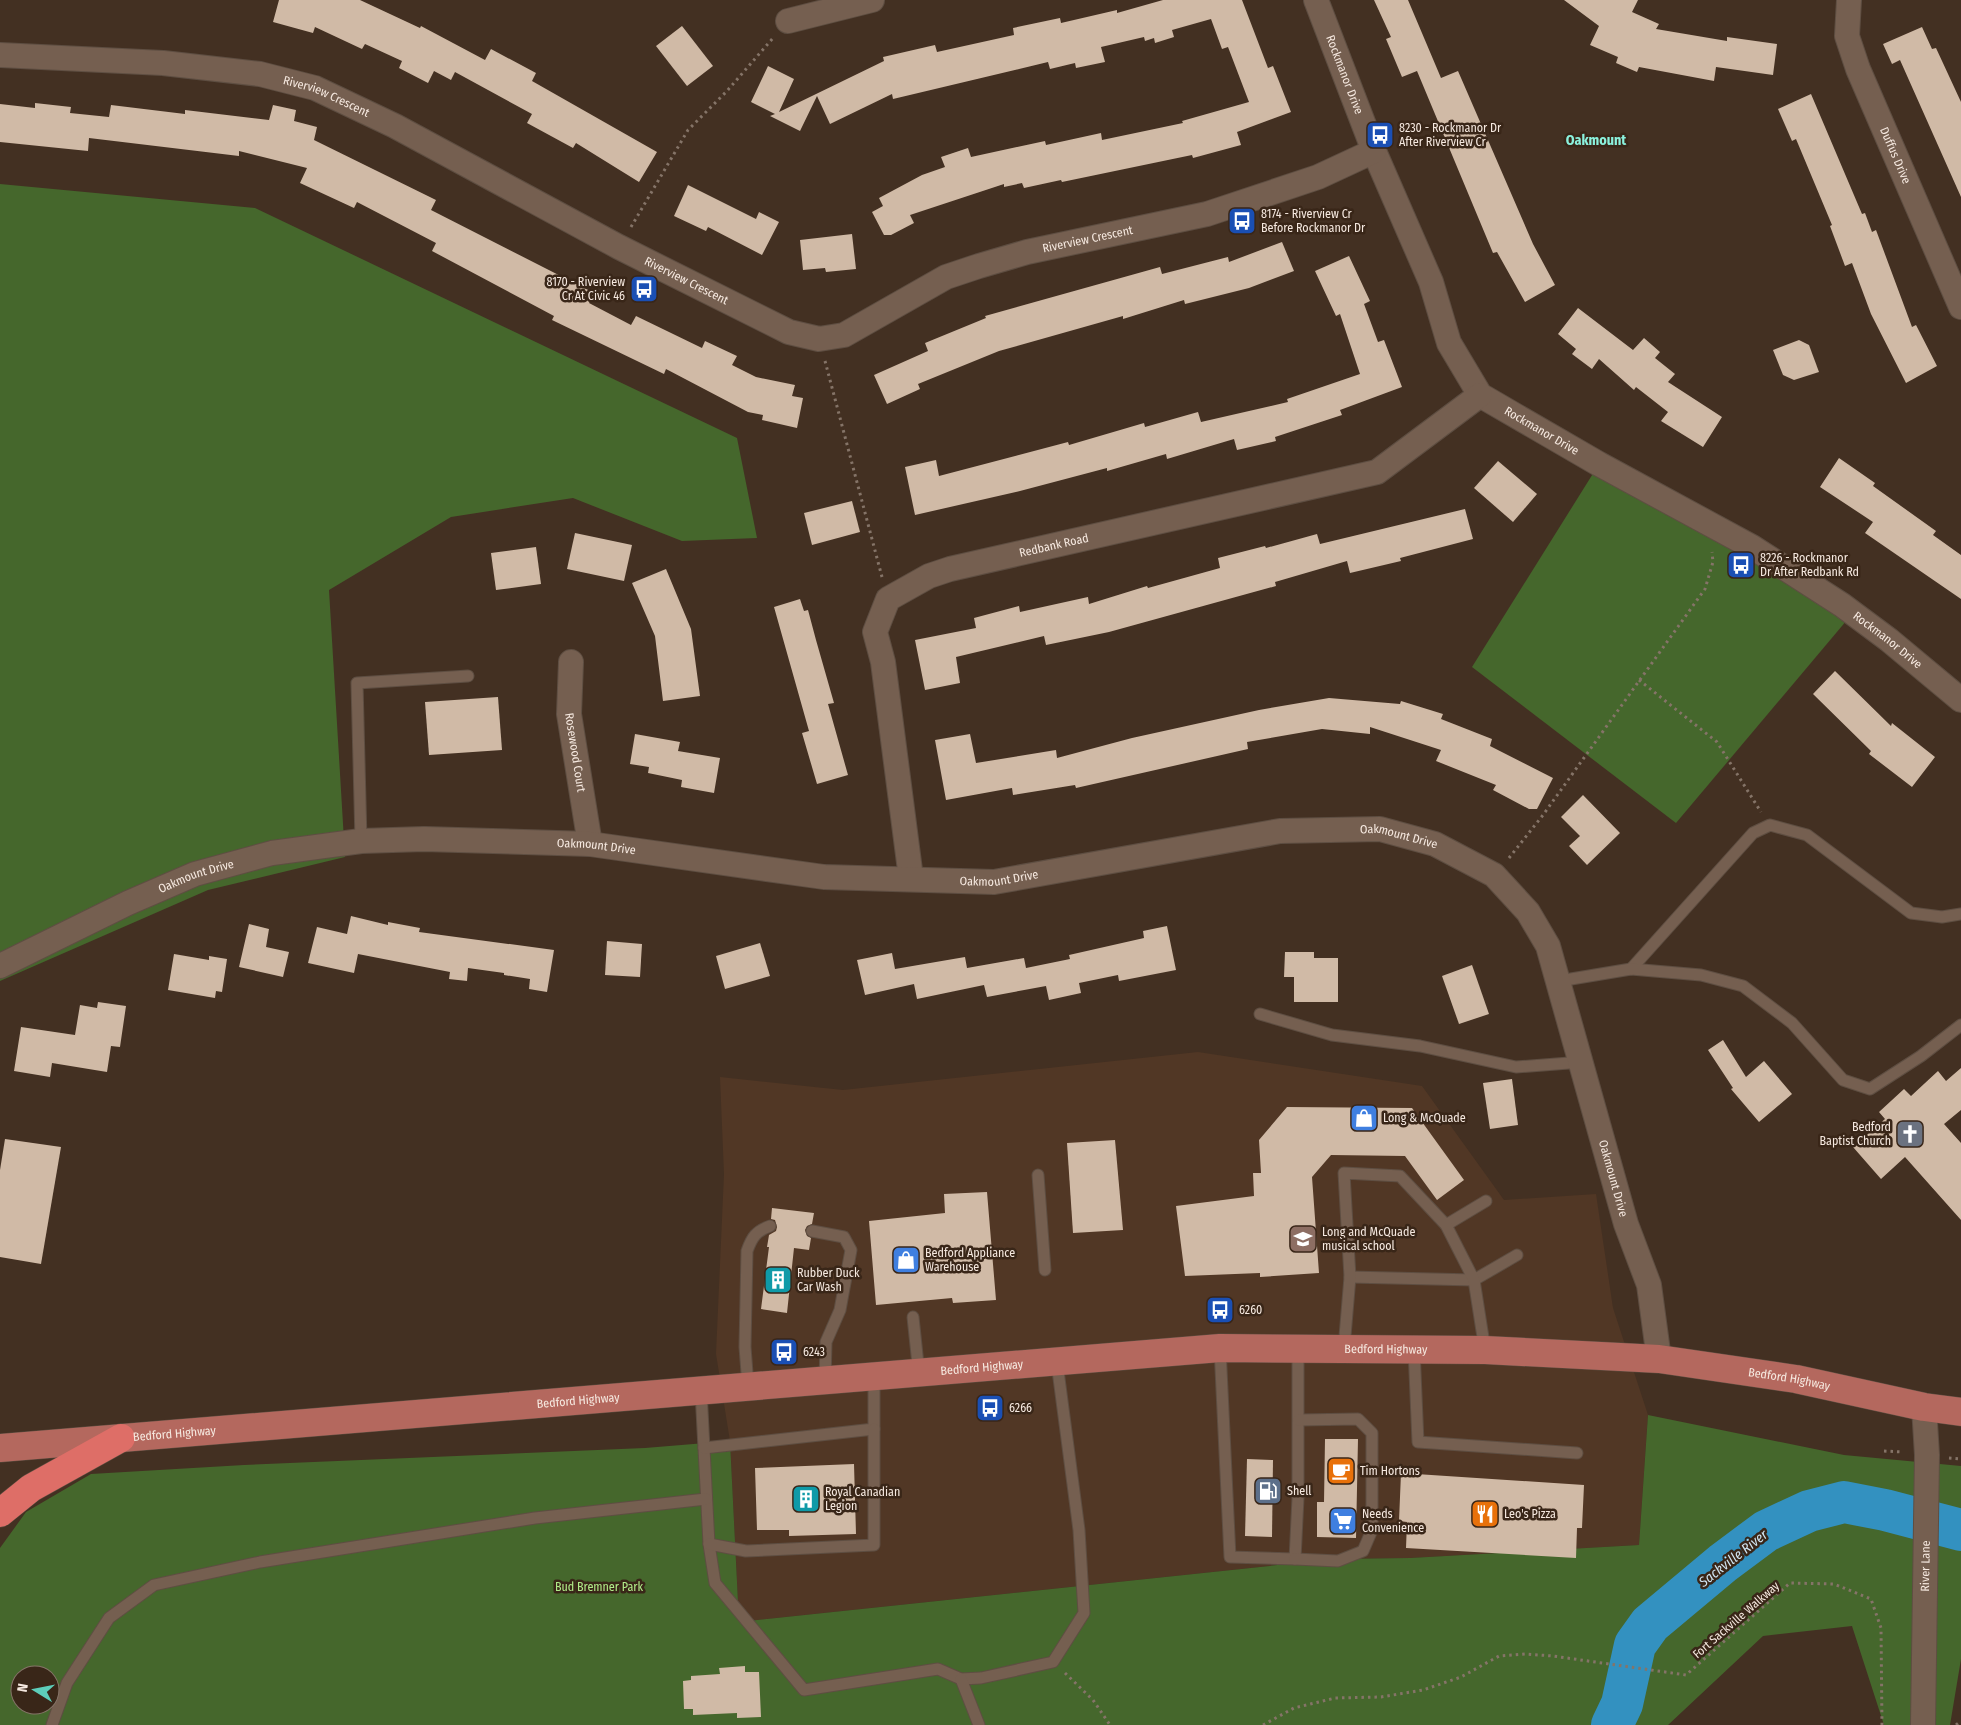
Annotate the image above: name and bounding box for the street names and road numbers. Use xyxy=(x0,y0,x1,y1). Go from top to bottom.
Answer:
street label: Rockmanor Drive xyxy=(1323,33,1366,116)
street label: Riverview Crescent xyxy=(282,73,372,120)
street label: Duffus Drive xyxy=(1877,125,1914,186)
street label: Riverview Crescent xyxy=(1041,223,1134,256)
street label: Riverview Crescent xyxy=(642,254,731,308)
street label: Rockmanor Drive xyxy=(1502,404,1581,458)
street label: Redbank Road xyxy=(1018,531,1090,560)
street label: Rockmanor Drive xyxy=(1850,609,1925,672)
street label: Rosewood Court xyxy=(562,712,589,793)
street label: Oakmount Drive xyxy=(1360,822,1439,851)
street label: Oakmount Drive xyxy=(557,836,637,857)
street label: Oakmount Drive xyxy=(156,857,235,896)
street label: Oakmount Drive xyxy=(959,867,1039,889)
street label: Oakmount Drive xyxy=(1596,1138,1631,1218)
street label: Bedford Highway xyxy=(1344,1342,1428,1357)
street label: Bedford Highway xyxy=(940,1357,1024,1378)
street label: Bedford Highway xyxy=(1747,1365,1832,1393)
street label: Bedford Highway xyxy=(536,1390,621,1411)
street label: Bedford Highway xyxy=(132,1423,217,1444)
street label: River Lane xyxy=(1918,1540,1933,1592)
street label: Fort Sackville Walkway xyxy=(1690,1578,1783,1661)

